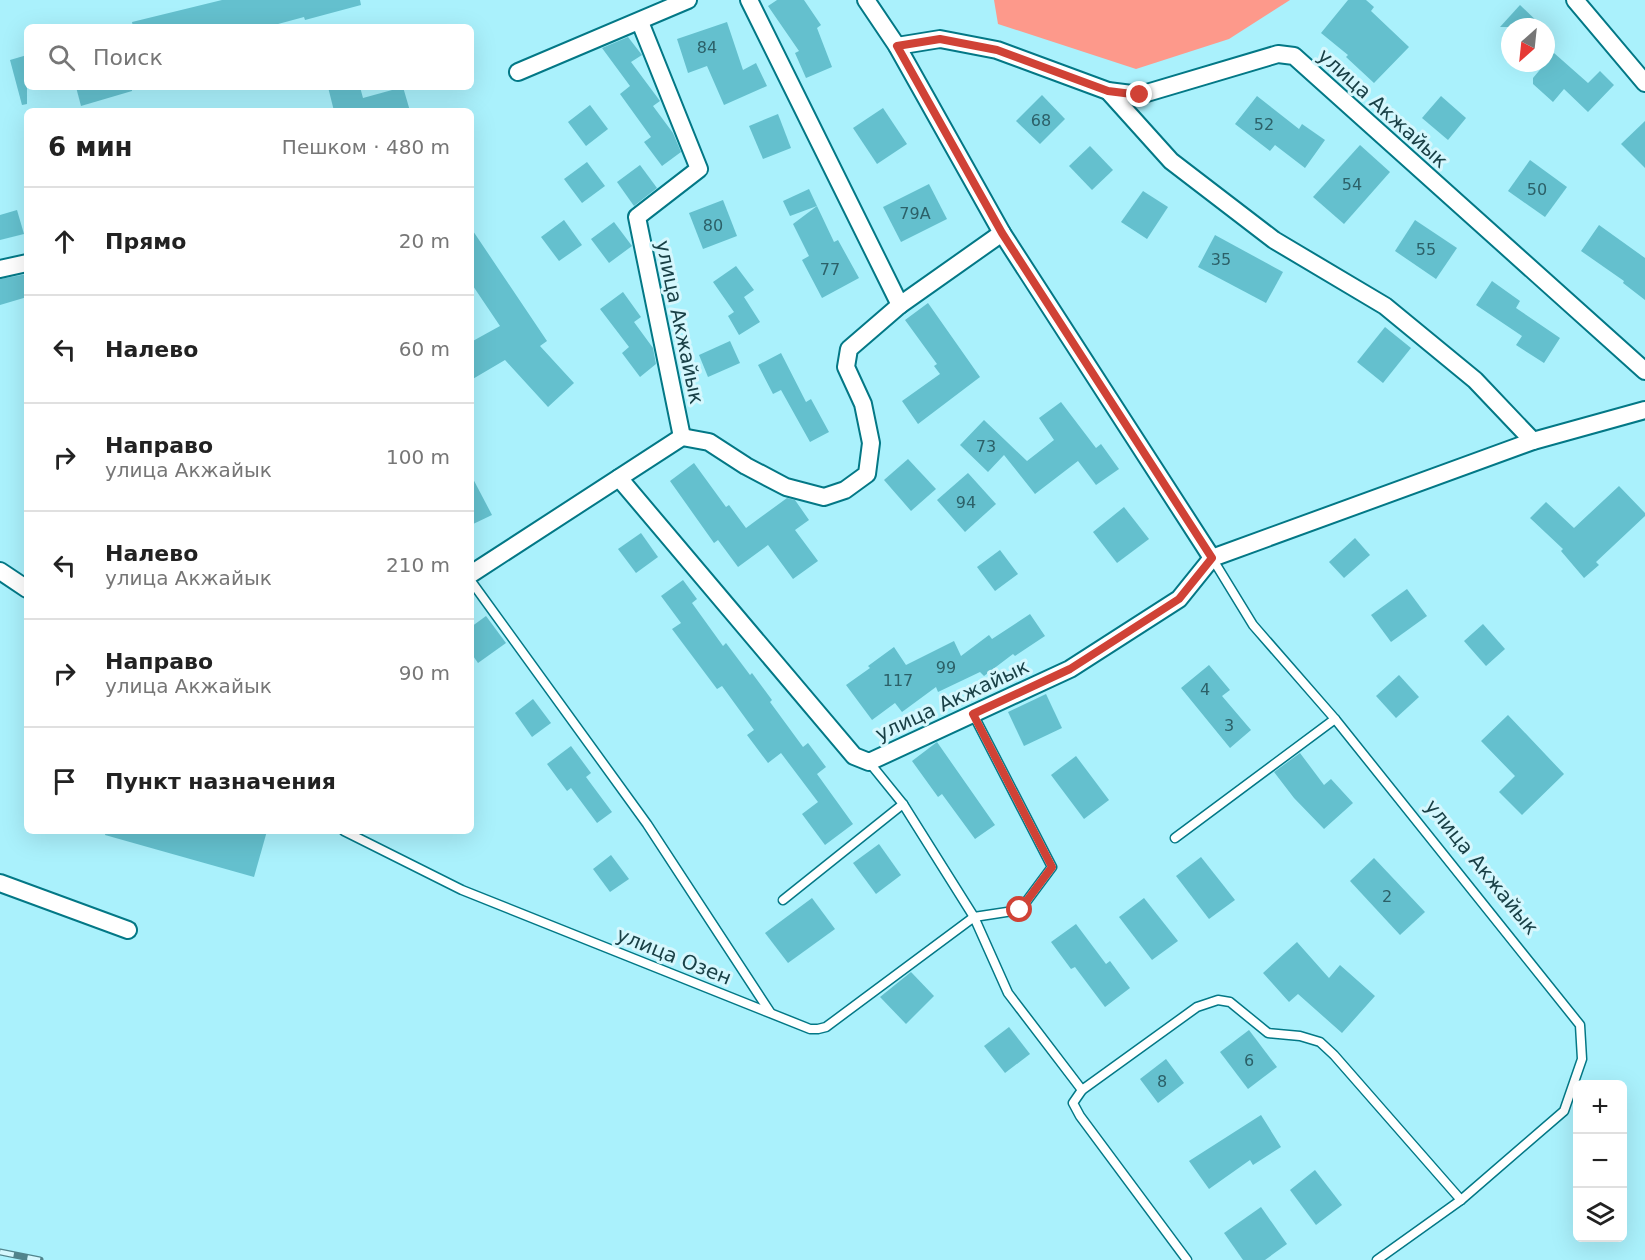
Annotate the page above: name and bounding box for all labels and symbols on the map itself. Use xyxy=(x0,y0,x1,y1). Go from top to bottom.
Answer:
north arrow xyxy=(1501,18,1555,72)
house number: 84 xyxy=(697,38,717,57)
street label: улица Акжайык xyxy=(1313,43,1453,173)
route end xyxy=(1126,81,1152,107)
house number: 68 xyxy=(1031,111,1051,130)
house number: 52 xyxy=(1254,115,1274,134)
house number: 54 xyxy=(1342,175,1362,194)
house number: 50 xyxy=(1527,180,1547,199)
house number: 79А xyxy=(899,204,931,223)
house number: 80 xyxy=(703,216,723,235)
street label: улица Акжайык xyxy=(651,238,709,406)
house number: 55 xyxy=(1416,240,1436,259)
house number: 35 xyxy=(1211,250,1231,269)
house number: 77 xyxy=(820,260,840,279)
house number: 73 xyxy=(976,437,996,456)
house number: 94 xyxy=(956,493,976,512)
street label: улица Акжайык xyxy=(871,654,1033,746)
house number: 99 xyxy=(936,658,956,677)
house number: 117 xyxy=(883,671,913,690)
house number: 4 xyxy=(1200,680,1210,699)
house number: 3 xyxy=(1224,716,1234,735)
street label: улица Акжайык xyxy=(1420,795,1544,939)
house number: 2 xyxy=(1382,887,1392,906)
route start xyxy=(1006,896,1032,922)
street label: улица Озен xyxy=(613,922,735,990)
house number: 6 xyxy=(1244,1051,1254,1070)
house number: 8 xyxy=(1157,1072,1167,1091)

